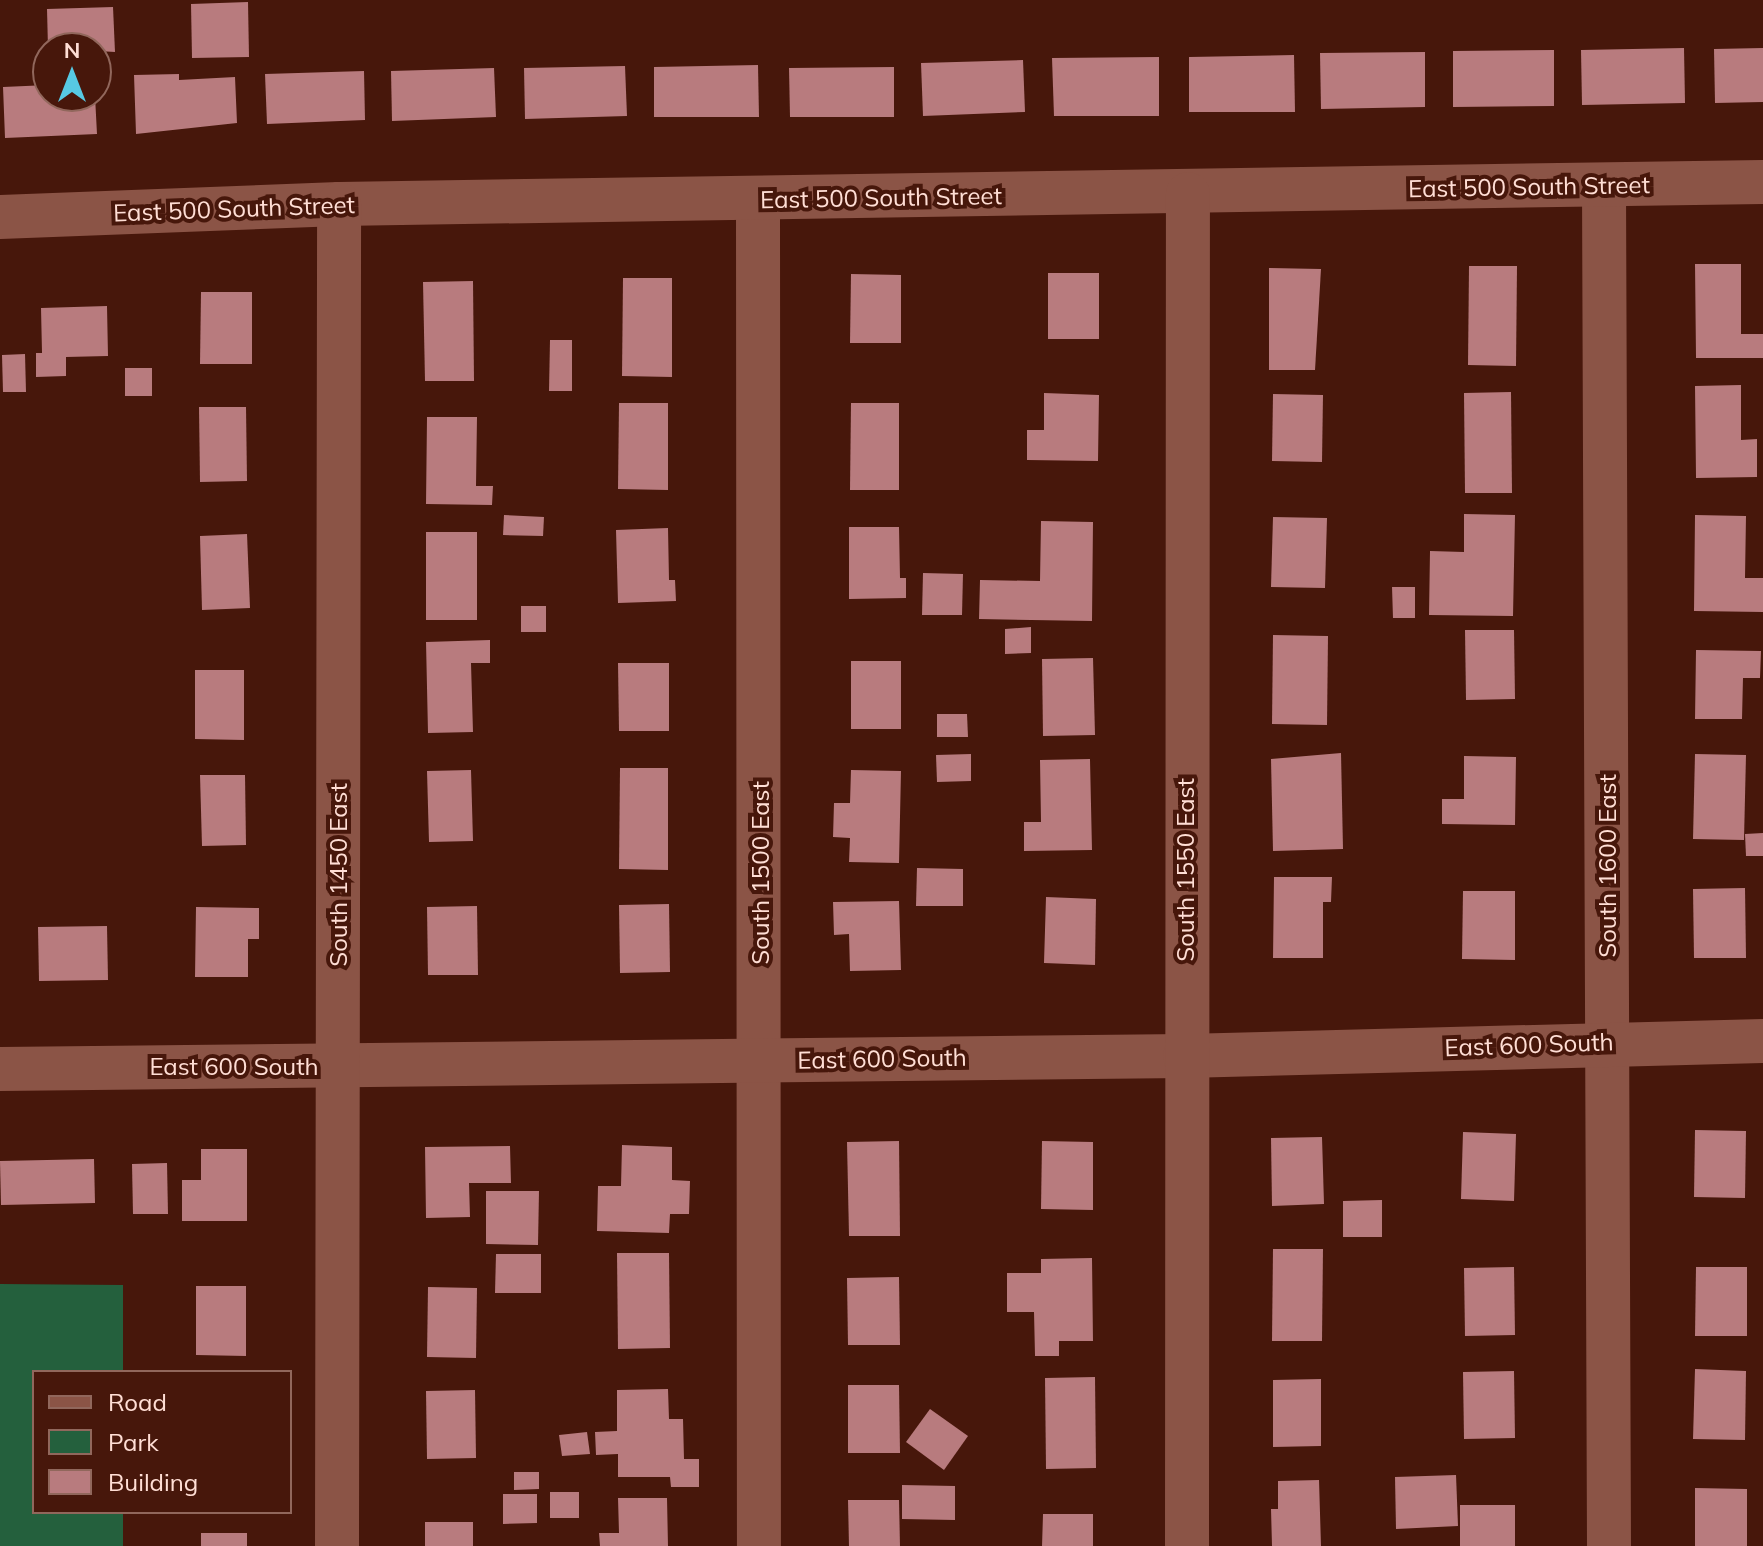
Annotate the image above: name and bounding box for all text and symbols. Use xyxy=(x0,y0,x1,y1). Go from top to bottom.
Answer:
north arrow xyxy=(32,32,112,112)
text: N xyxy=(64,36,80,64)
street label: East 500 South Street xyxy=(1408,170,1650,204)
street label: East 500 South Street xyxy=(760,181,1002,215)
street label: East 500 South Street xyxy=(113,190,355,228)
street label: South 1600 East xyxy=(1594,774,1622,958)
street label: South 1550 East xyxy=(1172,778,1200,962)
street label: South 1500 East xyxy=(747,781,775,965)
street label: South 1450 East xyxy=(325,783,353,967)
street label: East 600 South xyxy=(1444,1028,1614,1062)
street label: East 600 South xyxy=(797,1043,967,1075)
street label: East 600 South xyxy=(149,1053,319,1081)
legend xyxy=(32,1370,292,1514)
text: Road xyxy=(108,1387,167,1417)
text: Park xyxy=(108,1427,159,1457)
text: Building xyxy=(108,1467,198,1497)

